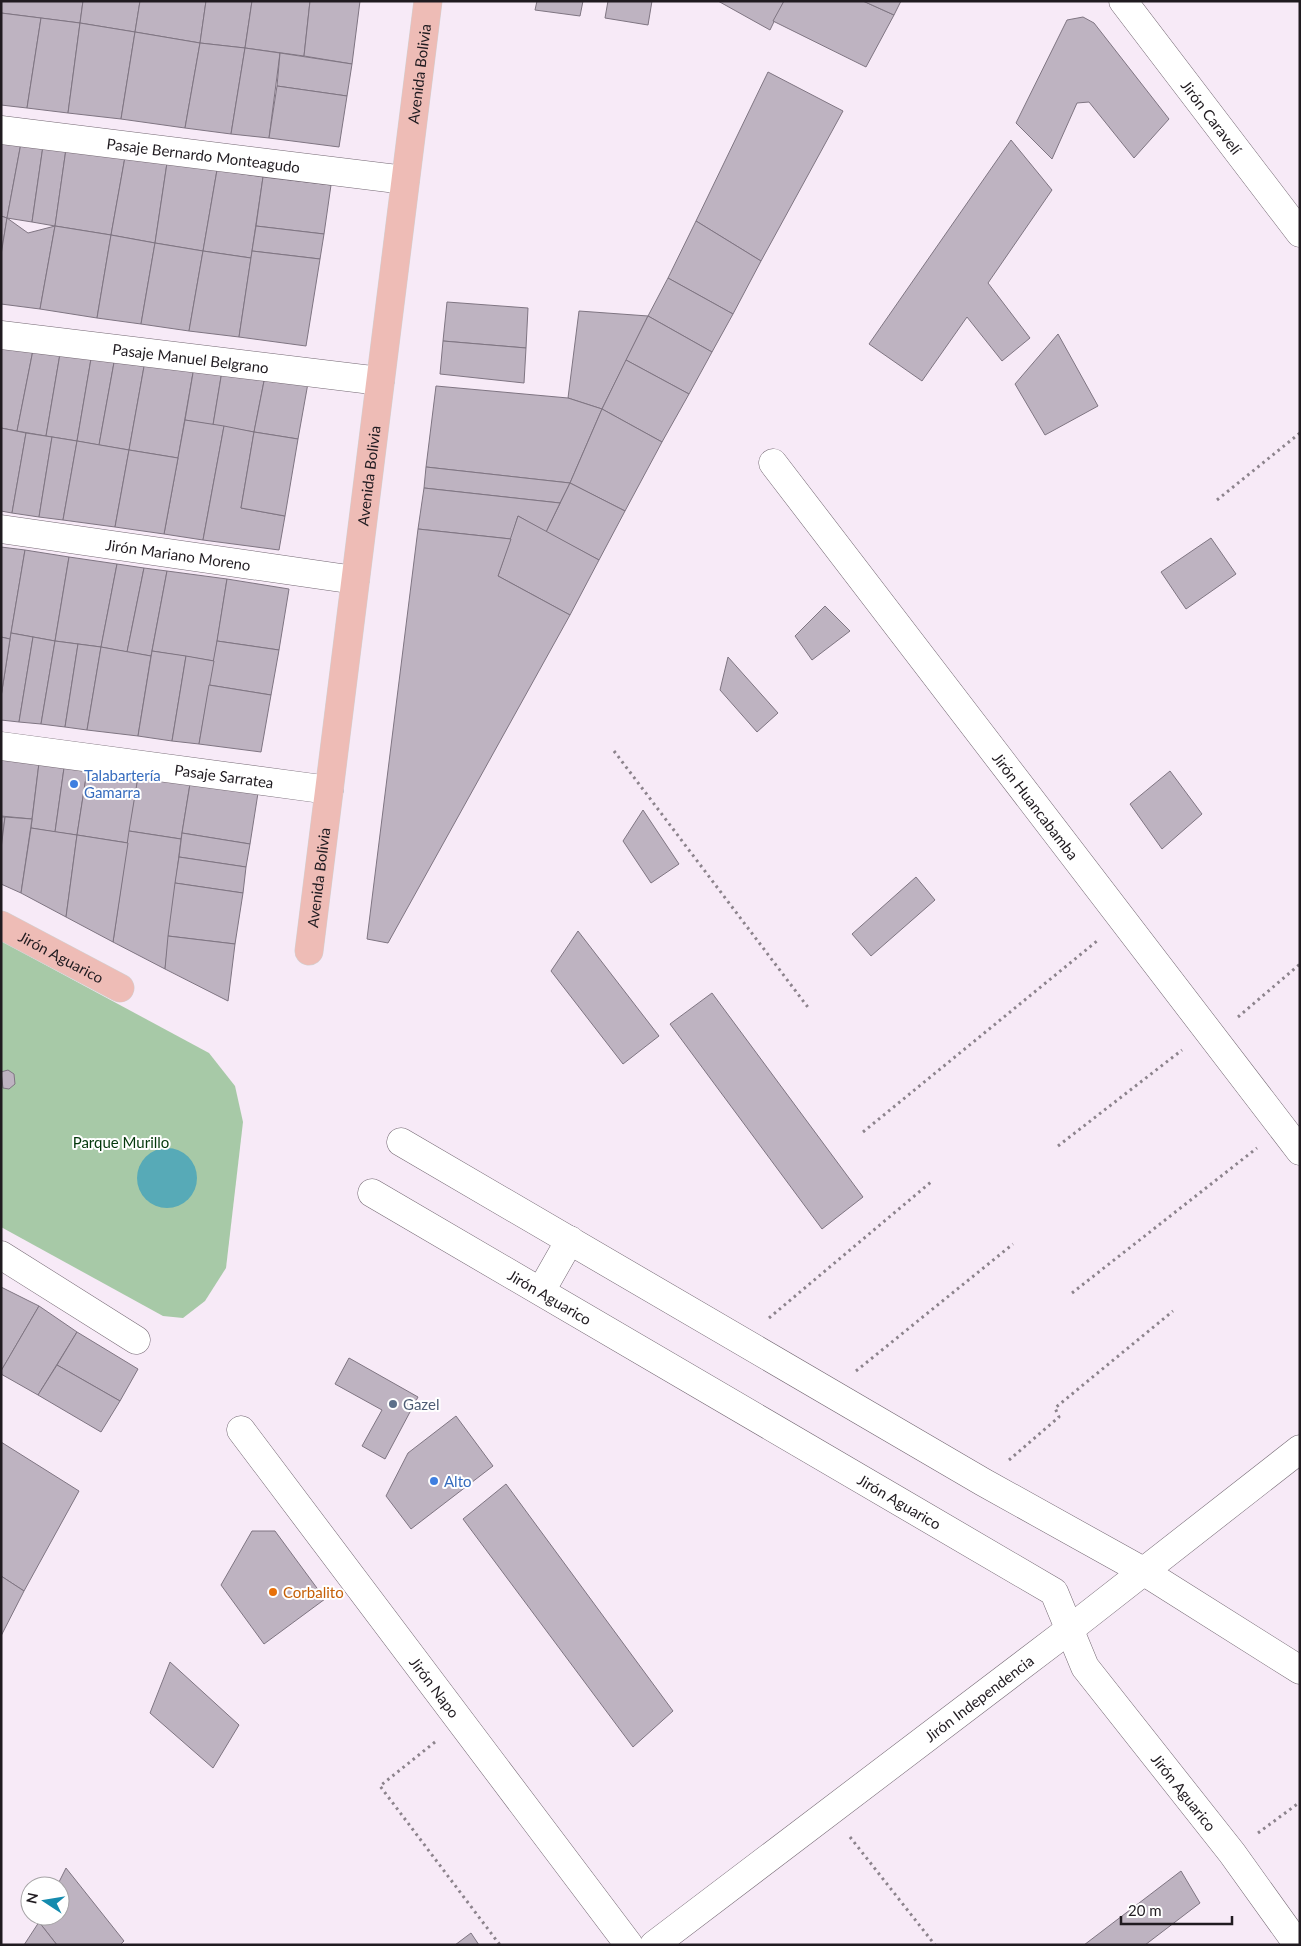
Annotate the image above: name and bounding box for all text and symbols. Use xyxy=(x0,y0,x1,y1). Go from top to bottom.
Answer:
street label: Avenida Bolivia xyxy=(404,23,434,125)
street label: Jirón Caravelí xyxy=(1178,76,1246,159)
street label: Pasaje Bernardo Monteagudo xyxy=(106,134,301,176)
street label: Pasaje Manuel Belgrano xyxy=(111,340,270,376)
street label: Avenida Bolivia xyxy=(353,425,384,527)
street label: Jirón Mariano Moreno xyxy=(104,535,252,574)
street label: Jirón Huancabamba xyxy=(989,749,1082,863)
street label: Pasaje Sarratea xyxy=(173,760,275,791)
place label: Talabartería Gamarra xyxy=(84,766,161,801)
marker: Talabartería Gamarra xyxy=(68,778,80,790)
street label: Avenida Bolivia xyxy=(303,826,333,929)
street label: Jirón Aguarico xyxy=(16,927,107,987)
park label: Parque Murillo xyxy=(73,1133,169,1151)
street label: Jirón Aguarico xyxy=(505,1266,595,1328)
place label: Gazel xyxy=(403,1395,439,1413)
marker: Gazel xyxy=(387,1398,399,1410)
street label: Jirón Aguarico xyxy=(854,1470,944,1533)
place label: Alto xyxy=(444,1472,472,1490)
marker: Alto xyxy=(428,1475,440,1487)
place label: Corbalito xyxy=(283,1583,344,1601)
marker: Corbalito xyxy=(267,1586,279,1598)
street label: Jirón Independencia xyxy=(921,1651,1037,1745)
street label: Jirón Napo xyxy=(406,1653,463,1721)
street label: Jirón Aguarico xyxy=(1148,1750,1220,1835)
north arrow xyxy=(20,1876,70,1926)
text: N xyxy=(22,1891,41,1905)
scale bar xyxy=(1121,1894,1232,1926)
text: 20 m xyxy=(1128,1901,1162,1919)

